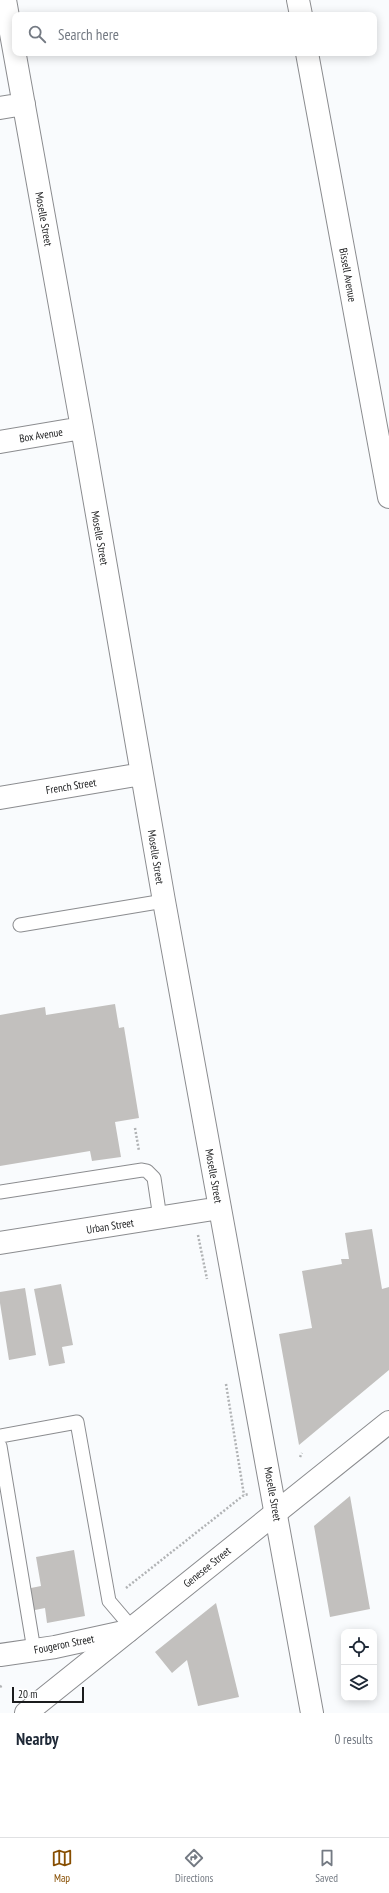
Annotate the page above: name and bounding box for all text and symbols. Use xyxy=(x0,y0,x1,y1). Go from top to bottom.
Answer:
search box xyxy=(12,12,377,56)
icon: search xyxy=(26,23,48,45)
text: Search here xyxy=(58,25,119,44)
street label: Moselle Street xyxy=(32,191,56,247)
street label: Bissell Avenue xyxy=(336,247,360,304)
street label: Box Avenue xyxy=(18,425,64,445)
street label: Moselle Street xyxy=(88,510,112,566)
street label: French Street xyxy=(45,775,97,797)
street label: Moselle Street xyxy=(145,829,167,885)
street label: Moselle Street xyxy=(202,1148,226,1204)
street label: Urban Street xyxy=(85,1215,135,1237)
street label: Moselle Street xyxy=(261,1466,285,1522)
street label: Genesee Street xyxy=(180,1544,234,1590)
map controls xyxy=(341,1629,377,1701)
button: locate xyxy=(341,1629,377,1665)
street label: Fougeron Street xyxy=(33,1631,95,1657)
button: layers xyxy=(341,1665,377,1701)
scale bar xyxy=(12,1685,84,1704)
text: 20 m xyxy=(18,1687,37,1701)
text: Nearby xyxy=(16,1728,59,1750)
text: 0 results xyxy=(334,1731,373,1748)
tab: Map xyxy=(51,1847,73,1885)
tab: Directions xyxy=(175,1847,213,1885)
tab: Saved xyxy=(315,1847,338,1885)

